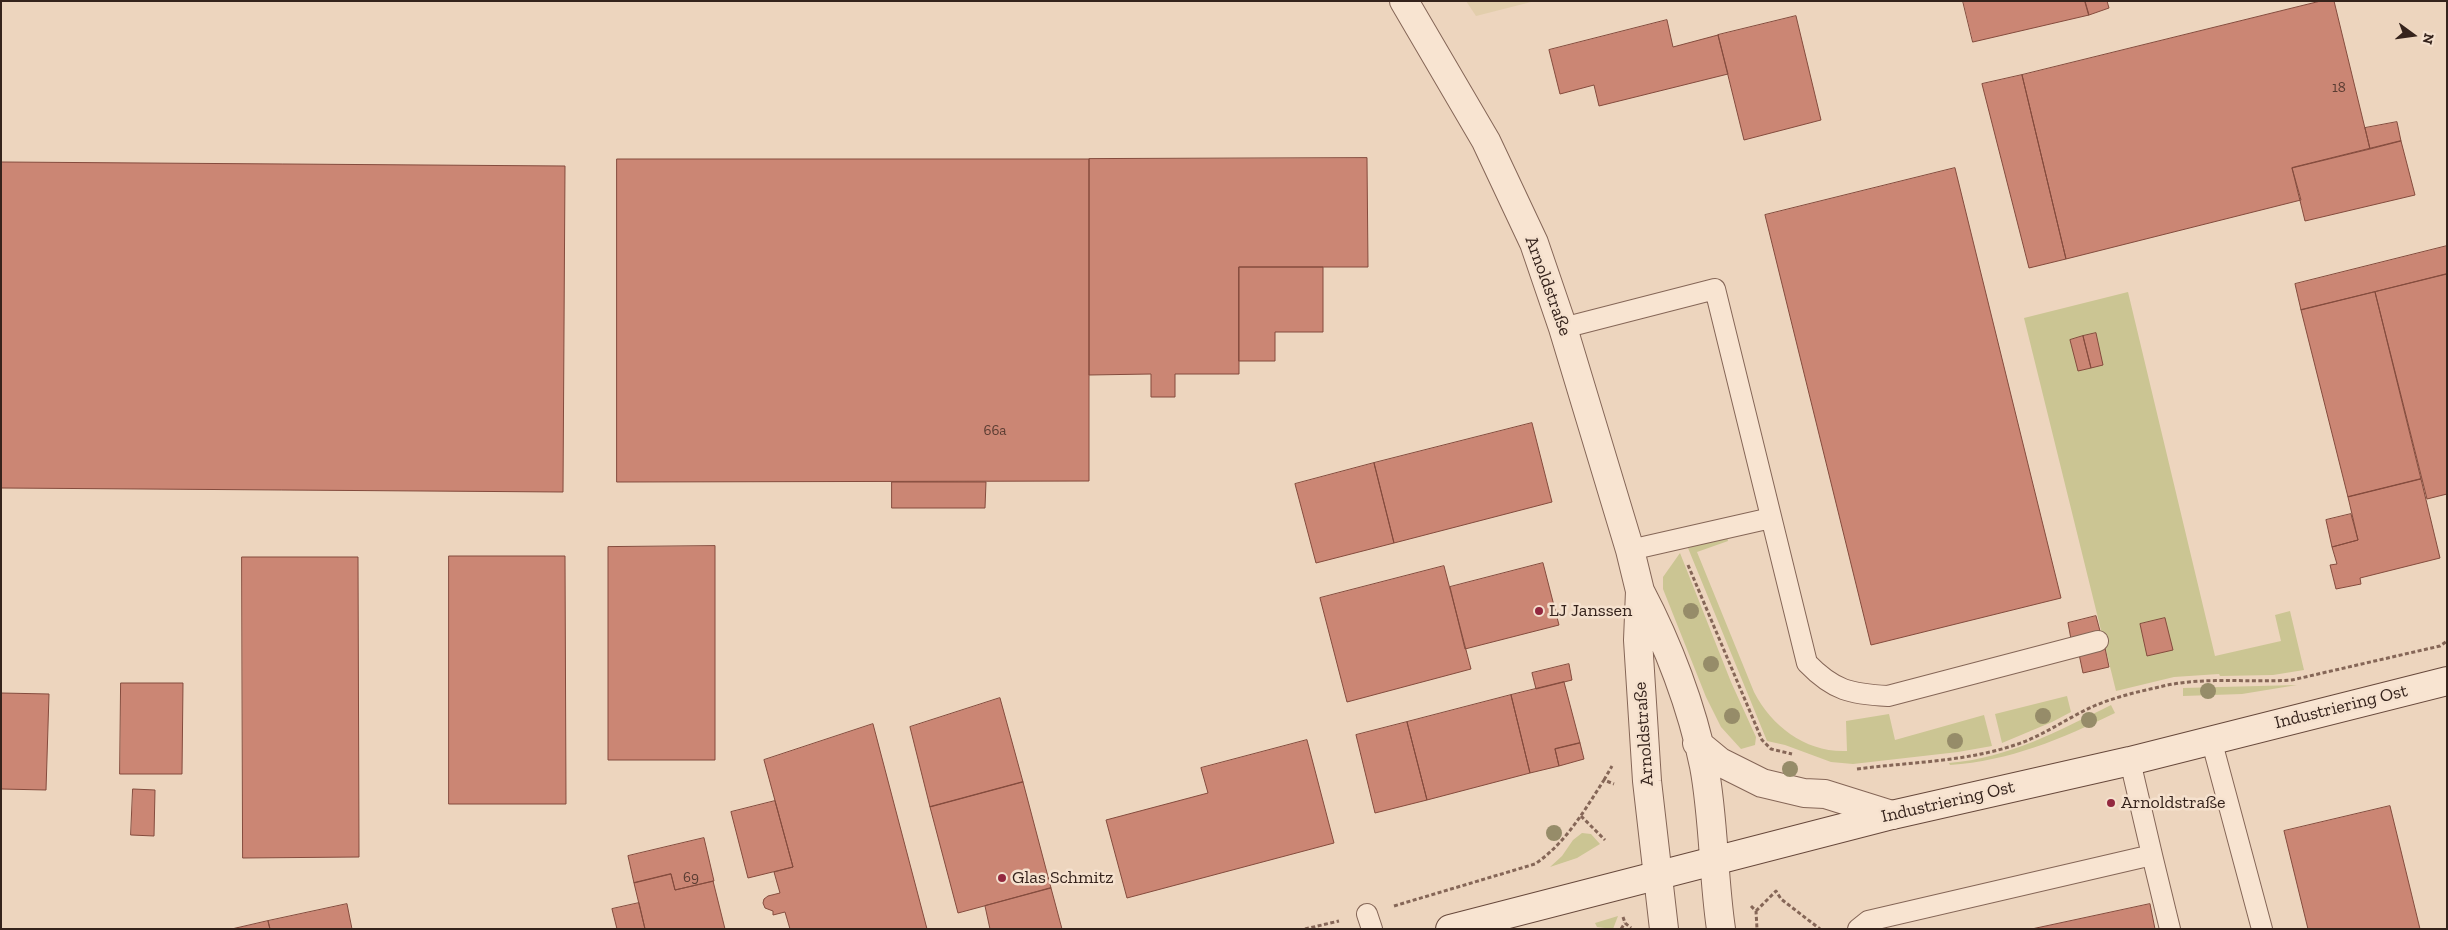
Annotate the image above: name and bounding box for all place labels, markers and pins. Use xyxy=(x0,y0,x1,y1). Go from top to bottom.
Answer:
place label: LJ Janssen xyxy=(1549,600,1632,622)
marker: LJ Janssen xyxy=(1533,605,1545,617)
place label: Arnoldstraße xyxy=(2121,792,2225,814)
marker: Arnoldstraße xyxy=(2105,797,2117,809)
place label: Glas Schmitz xyxy=(1012,867,1113,889)
marker: Glas Schmitz xyxy=(996,872,1008,884)

